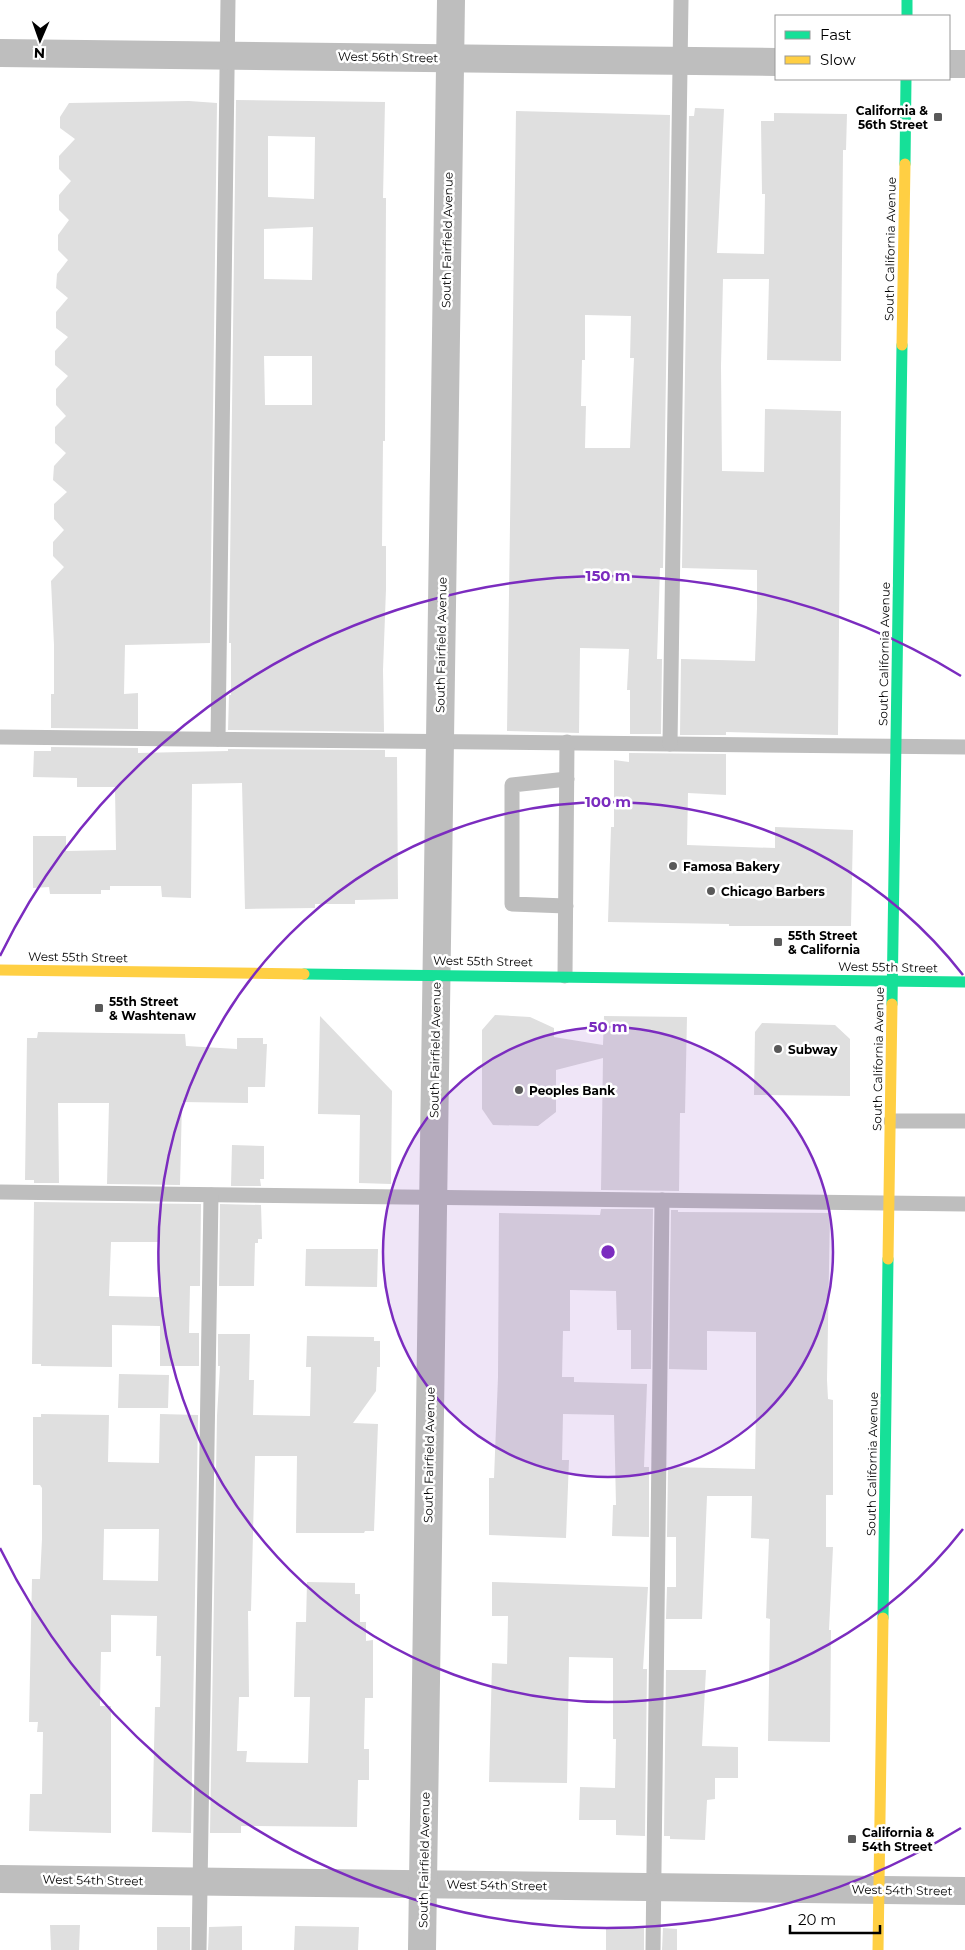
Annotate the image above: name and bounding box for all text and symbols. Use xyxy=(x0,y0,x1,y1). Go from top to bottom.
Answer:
north arrow xyxy=(15,15,65,65)
legend xyxy=(775,15,950,80)
text: Fast xyxy=(820,25,851,44)
text: N xyxy=(34,44,46,62)
street label: West 56th Street xyxy=(338,49,438,65)
text: Slow xyxy=(820,50,856,69)
place label: California & 56th Street xyxy=(856,103,929,132)
marker: California & 56th Street xyxy=(932,111,944,123)
street label: South Fairfield Avenue xyxy=(438,172,456,308)
street label: South California Avenue xyxy=(881,177,899,321)
text: 150 m xyxy=(586,566,630,585)
street label: South Fairfield Avenue xyxy=(432,577,450,713)
street label: South California Avenue xyxy=(875,582,893,726)
text: 100 m xyxy=(585,792,631,811)
place label: Famosa Bakery xyxy=(683,859,780,874)
marker: Famosa Bakery xyxy=(667,860,679,872)
place label: Chicago Barbers xyxy=(721,884,826,899)
marker: Chicago Barbers xyxy=(705,885,717,897)
place label: 55th Street & California xyxy=(788,928,860,957)
marker: 55th Street & California xyxy=(772,936,784,948)
street label: West 55th Street xyxy=(28,949,128,965)
street label: West 55th Street xyxy=(433,953,533,969)
street label: West 55th Street xyxy=(838,959,938,975)
street label: South Fairfield Avenue xyxy=(426,982,444,1118)
street label: South California Avenue xyxy=(869,987,887,1131)
place label: 55th Street & Washtenaw xyxy=(109,994,197,1023)
marker: 55th Street & Washtenaw xyxy=(93,1002,105,1014)
text: 50 m xyxy=(588,1017,628,1036)
place label: Subway xyxy=(788,1042,838,1057)
marker: Subway xyxy=(772,1043,784,1055)
place label: Peoples Bank xyxy=(529,1083,615,1098)
marker: Peoples Bank xyxy=(513,1084,525,1096)
centre of rings xyxy=(599,1243,617,1261)
street label: South Fairfield Avenue xyxy=(420,1387,438,1523)
street label: South California Avenue xyxy=(863,1392,881,1536)
street label: South Fairfield Avenue xyxy=(415,1792,433,1928)
place label: California & 54th Street xyxy=(862,1825,935,1854)
marker: California & 54th Street xyxy=(846,1833,858,1845)
street label: West 54th Street xyxy=(42,1872,144,1888)
street label: West 54th Street xyxy=(446,1877,548,1893)
street label: West 54th Street xyxy=(851,1882,953,1898)
scale bar xyxy=(790,1902,880,1934)
text: 20 m xyxy=(798,1910,836,1929)

